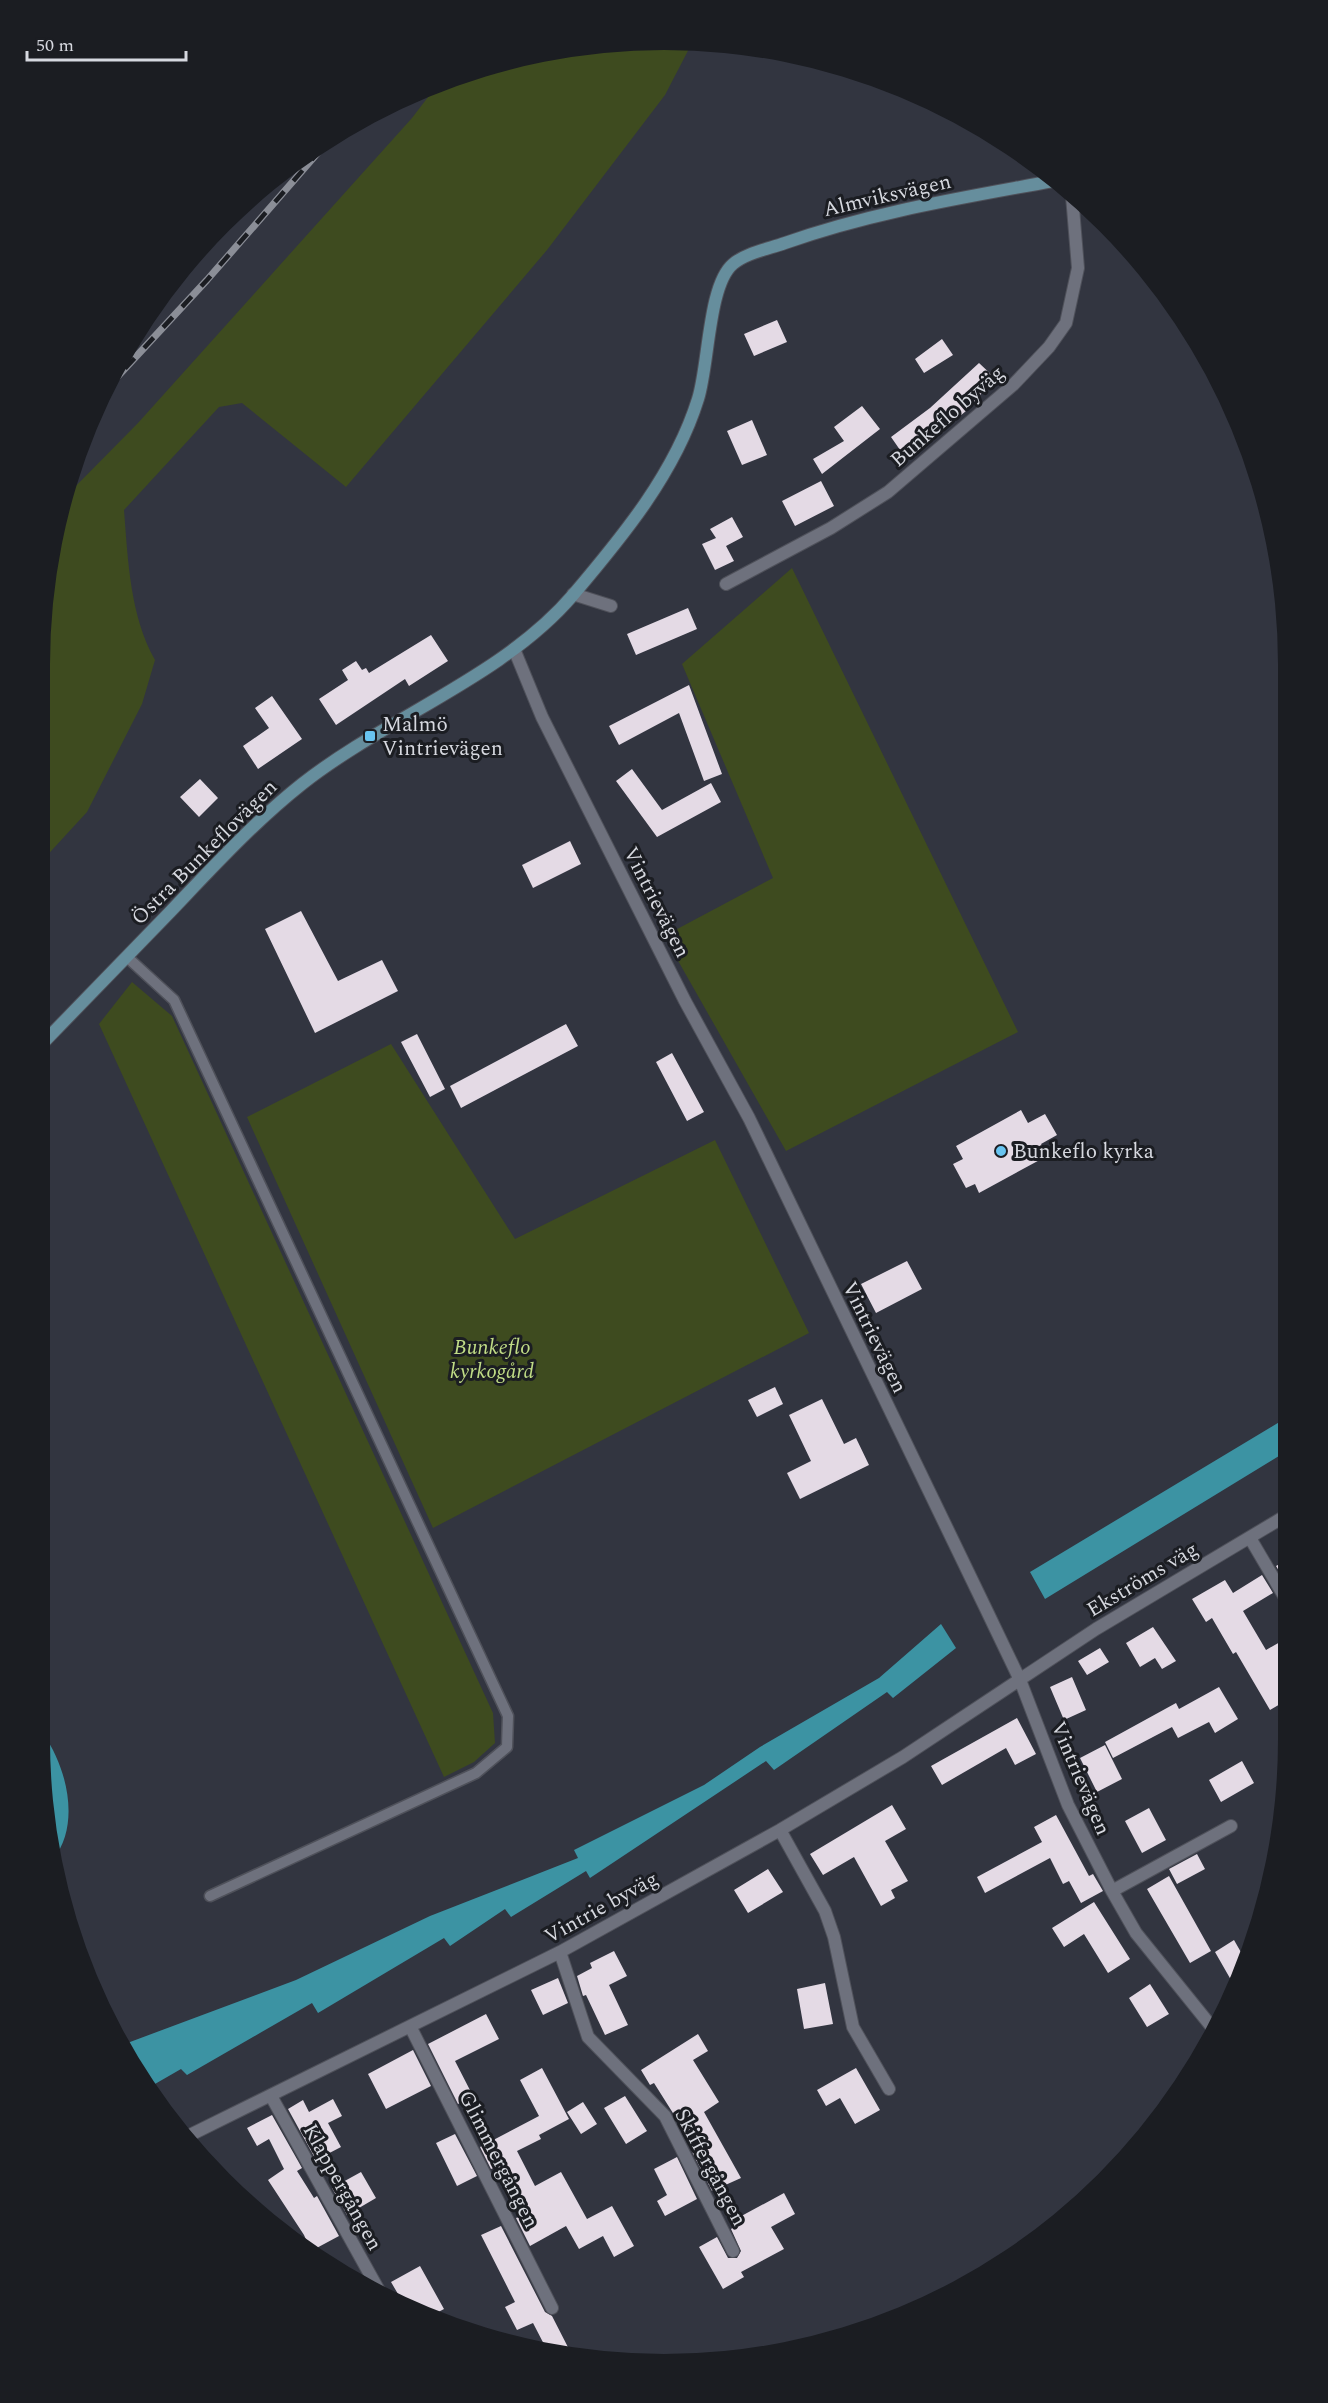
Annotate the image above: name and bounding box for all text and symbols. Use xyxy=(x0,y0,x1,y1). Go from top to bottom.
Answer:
scale bar xyxy=(27,24,186,62)
text: 50 m xyxy=(36,32,74,59)
street label: Almviksvägen xyxy=(820,166,954,226)
street label: Bunkeflo byväg xyxy=(883,358,1012,476)
place label: Malmö Vintrievägen xyxy=(382,709,503,765)
marker: Malmö Vintrievägen xyxy=(363,729,377,743)
street label: Östra Bunkeflovägen xyxy=(124,772,285,933)
street label: Vintrievägen xyxy=(614,841,698,964)
place label: Bunkeflo kyrka xyxy=(1013,1136,1155,1168)
marker: Bunkeflo kyrka xyxy=(994,1144,1008,1158)
street label: Vintrievägen xyxy=(833,1276,915,1399)
park label: Bunkeflo kyrkogård xyxy=(450,1332,534,1388)
street label: Ekströms väg xyxy=(1081,1534,1204,1626)
street label: Vintrievägen xyxy=(1042,1716,1118,1840)
street label: Vintrie byväg xyxy=(539,1863,664,1952)
street label: Glimmergången xyxy=(450,2085,547,2234)
street label: Skiffergången xyxy=(666,2103,755,2232)
street label: Klappergången xyxy=(294,2118,390,2257)

